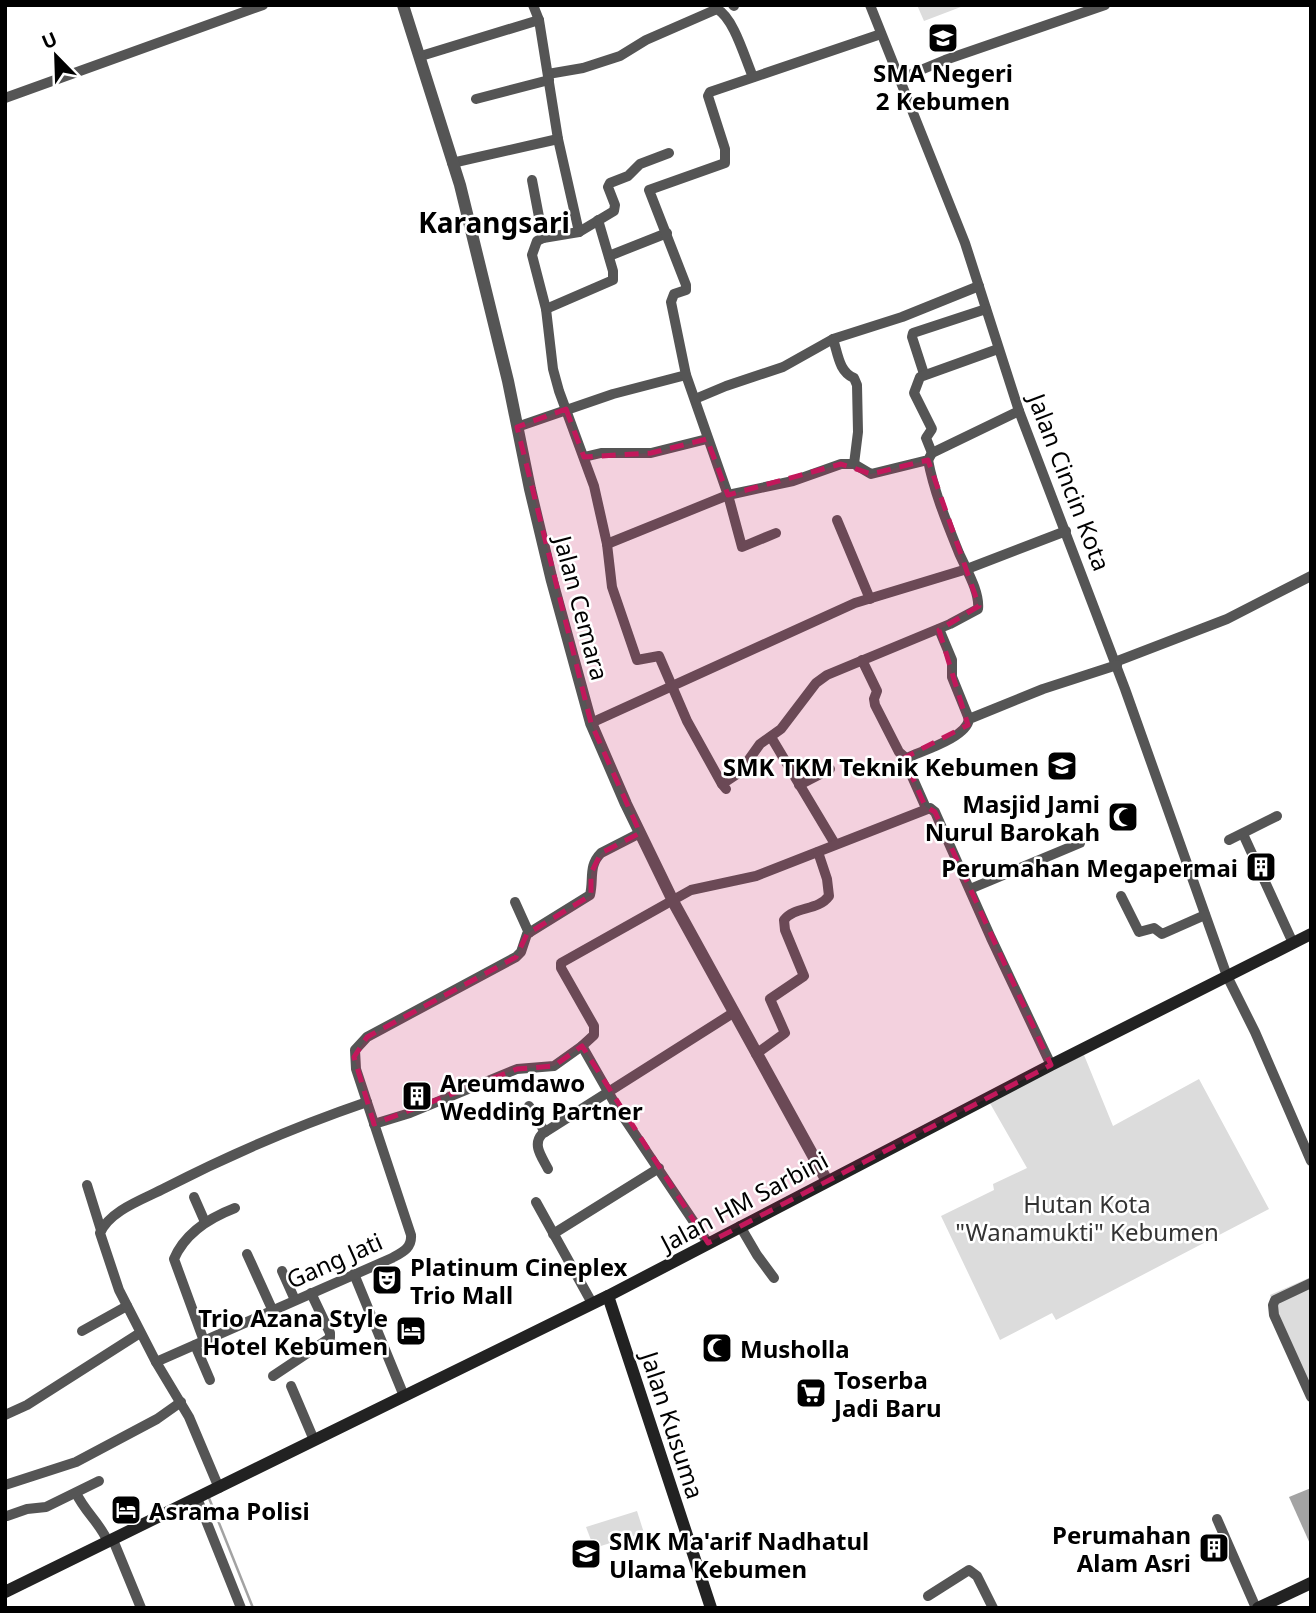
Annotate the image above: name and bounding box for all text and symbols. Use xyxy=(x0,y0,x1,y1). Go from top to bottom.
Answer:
north arrow xyxy=(21,21,91,91)
school or university icon: SMA Negeri 2 Kebumen xyxy=(926,21,960,55)
text: U xyxy=(38,26,61,55)
place label: SMA Negeri 2 Kebumen xyxy=(873,56,1013,117)
district label: Karangsari xyxy=(418,203,570,241)
street label: Jalan Cincin Kota xyxy=(1020,387,1119,575)
street label: Jalan Cemara xyxy=(546,530,617,684)
school or university icon: SMK TKM Teknik Kebumen xyxy=(1045,749,1079,783)
place label: SMK TKM Teknik Kebumen xyxy=(723,750,1039,783)
place label: Masjid Jami Nurul Barokah xyxy=(925,787,1100,848)
mosque icon: Masjid Jami Nurul Barokah xyxy=(1106,800,1140,834)
building icon: Perumahan Megapermai xyxy=(1244,850,1278,884)
place label: Perumahan Megapermai xyxy=(941,851,1238,884)
place label: Areumdawo Wedding Partner xyxy=(440,1066,643,1127)
building icon: Areumdawo Wedding Partner xyxy=(400,1079,434,1113)
street label: Jalan HM Sarbini xyxy=(653,1143,833,1260)
park label: Hutan Kota "Wanamukti" Kebumen xyxy=(955,1187,1219,1248)
street label: Gang Jati xyxy=(281,1224,387,1296)
place label: Platinum Cineplex Trio Mall xyxy=(410,1250,628,1311)
theatre icon: Platinum Cineplex Trio Mall xyxy=(370,1263,404,1297)
place label: Trio Azana Style Hotel Kebumen xyxy=(198,1301,388,1362)
hotel icon: Trio Azana Style Hotel Kebumen xyxy=(394,1314,428,1348)
mosque icon: Musholla xyxy=(700,1331,734,1365)
place label: Musholla xyxy=(740,1332,850,1365)
street label: Jalan Kusuma xyxy=(633,1345,712,1503)
place label: Toserba Jadi Baru xyxy=(832,1363,942,1424)
supermarket icon: Toserba Jadi Baru xyxy=(794,1376,828,1410)
hotel icon: Asrama Polisi xyxy=(109,1493,143,1527)
place label: Asrama Polisi xyxy=(149,1494,310,1527)
place label: Perumahan Alam Asri xyxy=(1052,1518,1191,1579)
place label: SMK Ma'arif Nadhatul Ulama Kebumen xyxy=(609,1524,869,1585)
building icon: Perumahan Alam Asri xyxy=(1197,1531,1231,1565)
school or university icon: SMK Ma'arif Nadhatul Ulama Kebumen xyxy=(569,1537,603,1571)

